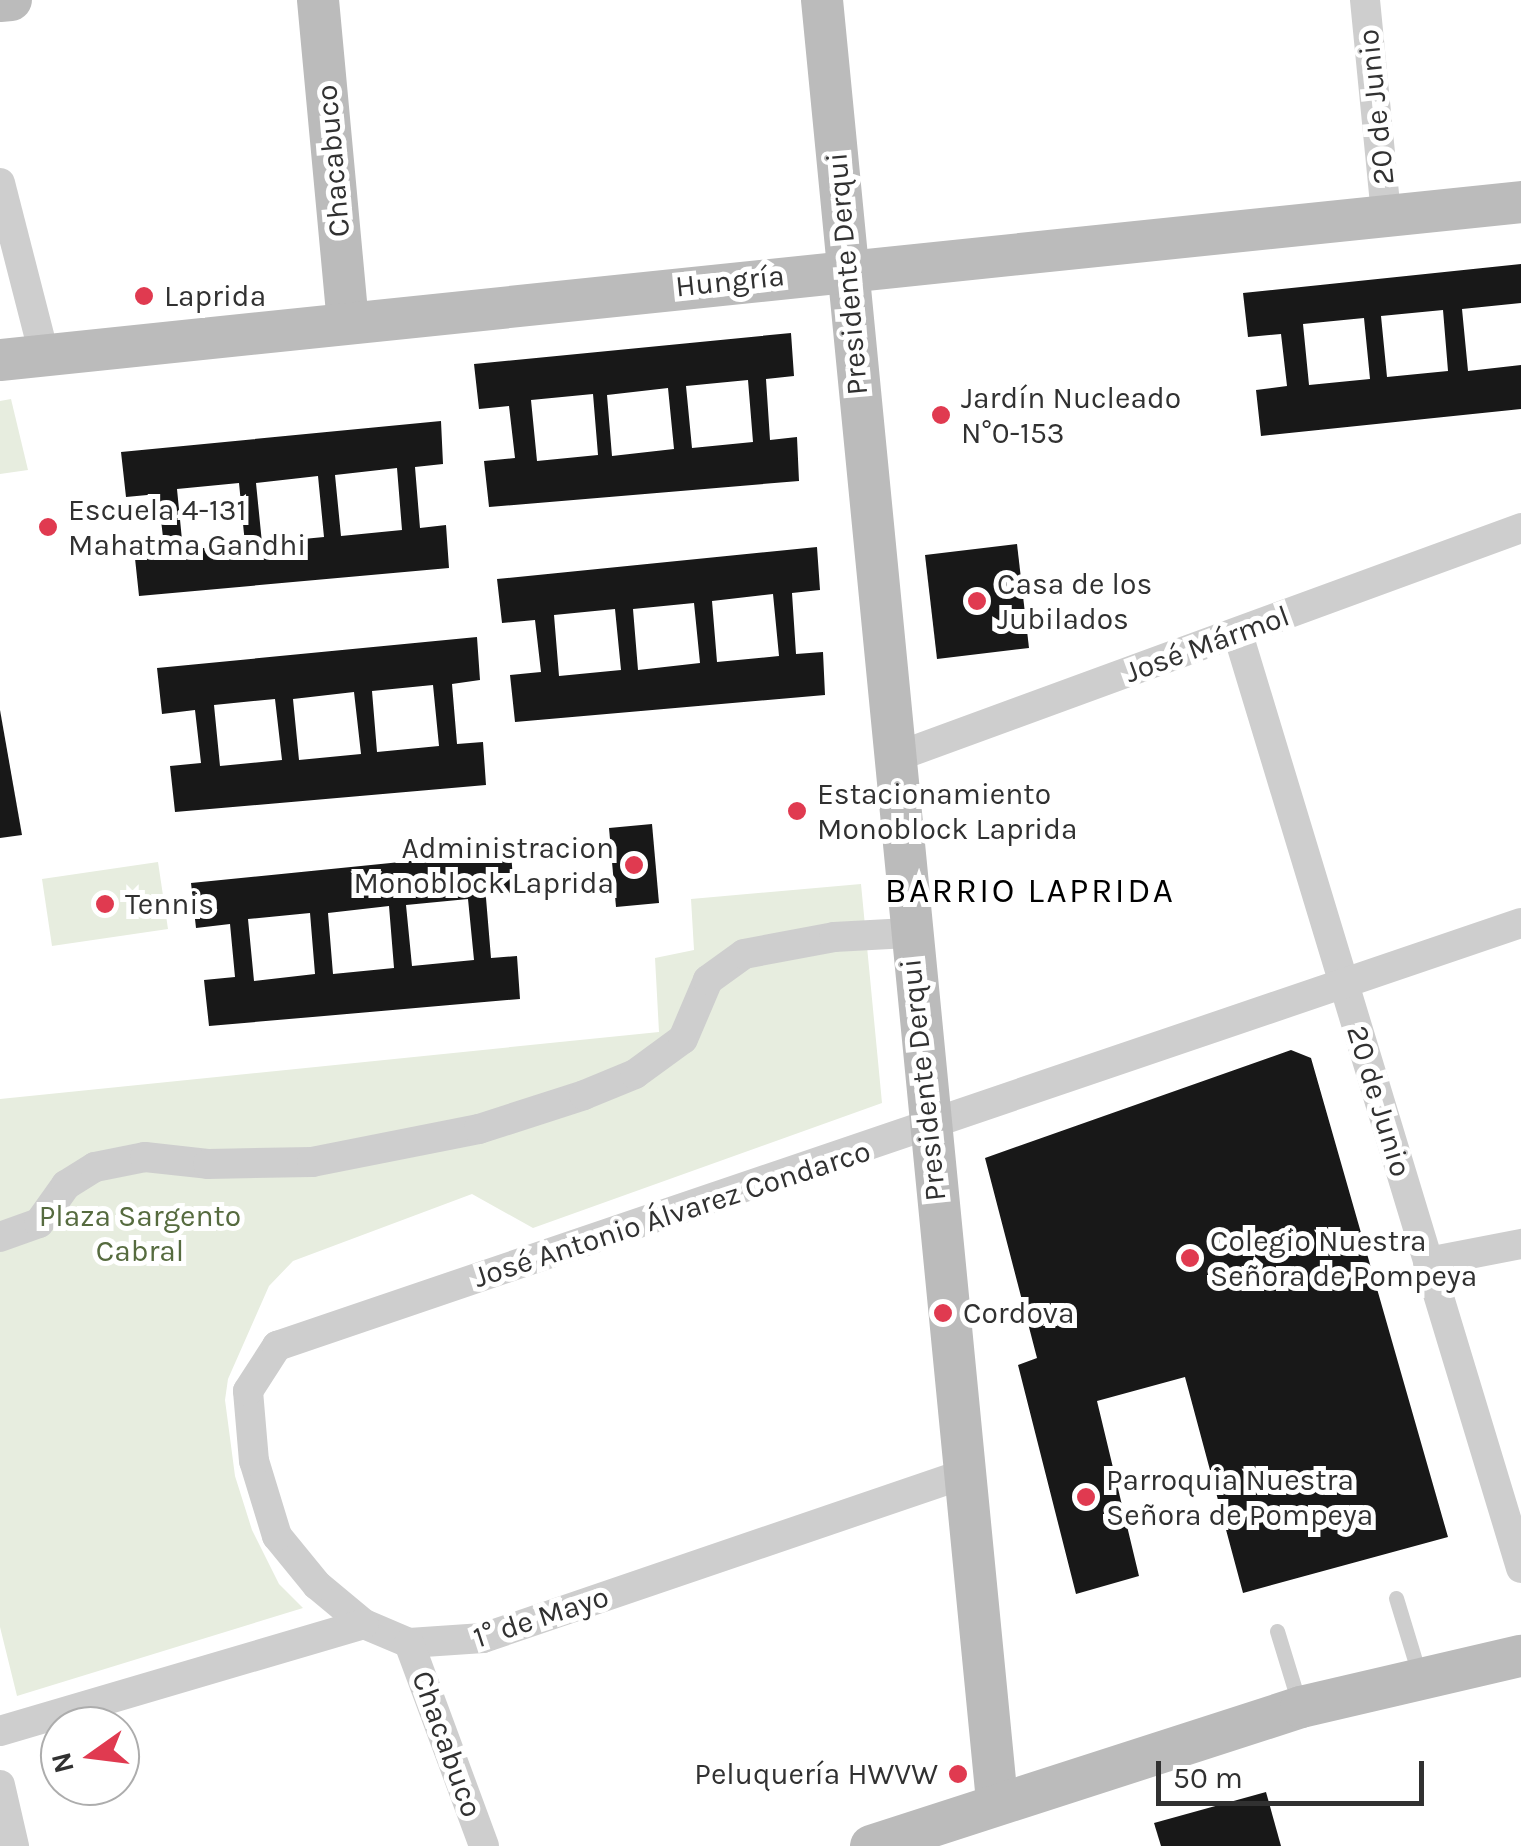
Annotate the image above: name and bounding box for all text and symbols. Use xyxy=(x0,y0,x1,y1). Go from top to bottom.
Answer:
street label: 20 de Junio xyxy=(1350,27,1402,187)
street label: Chacabuco xyxy=(308,83,358,239)
street label: Presidente Derqui xyxy=(818,151,876,397)
street label: Hungría xyxy=(674,257,786,305)
place label: Laprida xyxy=(164,278,266,314)
marker: Laprida xyxy=(133,285,155,307)
place label: Jardín Nucleado N°0-153 xyxy=(961,380,1181,450)
marker: Jardín Nucleado N°0-153 xyxy=(930,404,952,426)
place label: Escuela 4-131 Mahatma Gandhi xyxy=(68,492,306,562)
marker: Escuela 4-131 Mahatma Gandhi xyxy=(37,516,59,538)
place label: Casa de los Jubilados xyxy=(997,566,1152,636)
marker: Casa de los Jubilados xyxy=(966,590,988,612)
street label: José Mármol xyxy=(1120,598,1294,690)
place label: Estacionamiento Monoblock Laprida xyxy=(817,776,1078,846)
marker: Estacionamiento Monoblock Laprida xyxy=(786,800,808,822)
place label: Administracion Monoblock Laprida xyxy=(353,830,614,900)
marker: Administracion Monoblock Laprida xyxy=(623,854,645,876)
district label: BARRIO LAPRIDA xyxy=(885,870,1175,912)
place label: Tennis xyxy=(125,886,214,922)
marker: Tennis xyxy=(94,893,116,915)
street label: Presidente Derqui xyxy=(892,957,954,1203)
street label: 20 de Junio xyxy=(1339,1021,1419,1181)
street label: José Antonio Álvarez Condarco xyxy=(469,1133,875,1295)
park label: Plaza Sargento Cabral xyxy=(39,1198,241,1268)
place label: Colegio Nuestra Señora de Pompeya xyxy=(1210,1223,1477,1294)
marker: Colegio Nuestra Señora de Pompeya xyxy=(1179,1247,1201,1269)
place label: Cordova xyxy=(963,1295,1074,1331)
marker: Cordova xyxy=(932,1302,954,1324)
place label: Parroquia Nuestra Señora de Pompeya xyxy=(1106,1462,1373,1532)
marker: Parroquia Nuestra Señora de Pompeya xyxy=(1075,1486,1097,1508)
street label: 1° de Mayo xyxy=(469,1578,613,1656)
street label: Chacabuco xyxy=(404,1666,490,1822)
north arrow xyxy=(40,1706,140,1806)
scale bar xyxy=(1161,1741,1428,1803)
text: N xyxy=(44,1749,81,1777)
place label: Peluquería HWVW xyxy=(694,1756,938,1792)
text: 50 m xyxy=(1173,1760,1243,1796)
marker: Peluquería HWVW xyxy=(947,1763,969,1785)

